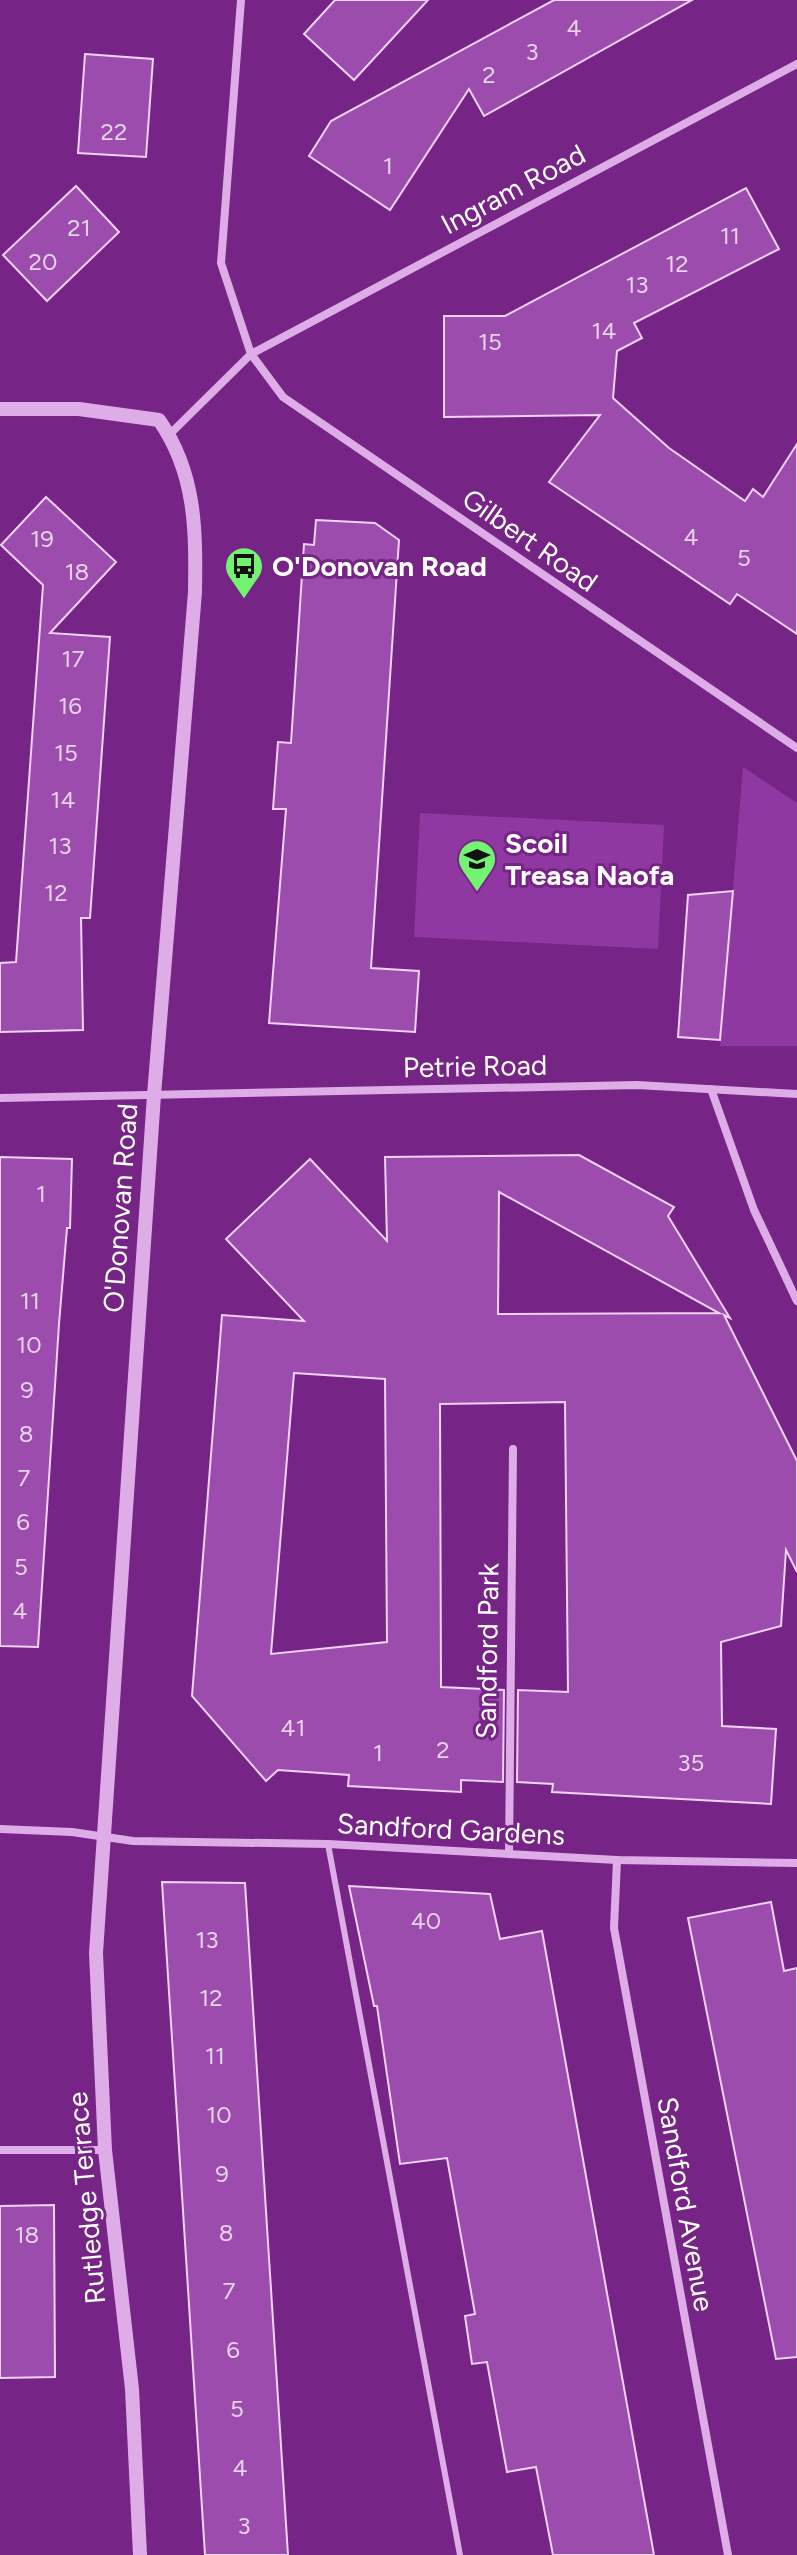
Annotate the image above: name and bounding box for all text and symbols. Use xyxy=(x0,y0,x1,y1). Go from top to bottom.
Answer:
house number: 4 xyxy=(567,13,582,42)
house number: 3 xyxy=(525,37,539,66)
house number: 2 xyxy=(482,60,496,89)
house number: 22 xyxy=(101,117,127,146)
street label: Ingram Road xyxy=(435,137,591,241)
house number: 1 xyxy=(383,151,393,180)
house number: 21 xyxy=(67,213,91,242)
house number: 11 xyxy=(720,221,740,250)
house number: 20 xyxy=(29,247,57,276)
house number: 12 xyxy=(665,249,689,278)
house number: 13 xyxy=(626,270,648,299)
house number: 14 xyxy=(592,316,616,345)
house number: 15 xyxy=(478,327,502,356)
street label: Gilbert Road xyxy=(456,481,604,599)
house number: 4 xyxy=(684,522,699,551)
house number: 19 xyxy=(30,524,54,553)
house number: 5 xyxy=(737,543,751,572)
bus stop icon: O'Donovan Road xyxy=(223,545,265,600)
place label: O'Donovan Road xyxy=(272,549,487,583)
house number: 18 xyxy=(65,557,89,586)
house number: 17 xyxy=(62,644,85,673)
house number: 16 xyxy=(58,691,82,720)
house number: 15 xyxy=(54,738,78,767)
house number: 14 xyxy=(51,785,75,814)
place label: Scoil Treasa Naofa xyxy=(505,826,674,892)
house number: 13 xyxy=(49,831,71,860)
school or university icon: Scoil Treasa Naofa xyxy=(456,838,498,893)
house number: 12 xyxy=(44,878,68,907)
street label: Petrie Road xyxy=(402,1048,548,1084)
street label: O'Donovan Road xyxy=(96,1102,144,1314)
house number: 1 xyxy=(36,1179,46,1208)
house number: 11 xyxy=(20,1286,40,1315)
house number: 10 xyxy=(16,1330,42,1359)
house number: 9 xyxy=(20,1375,34,1404)
house number: 8 xyxy=(19,1419,33,1448)
house number: 7 xyxy=(18,1463,31,1492)
house number: 6 xyxy=(16,1507,30,1536)
house number: 5 xyxy=(14,1552,28,1581)
street label: Sandford Park xyxy=(468,1562,506,1739)
house number: 4 xyxy=(13,1596,28,1625)
house number: 41 xyxy=(281,1713,305,1742)
house number: 2 xyxy=(436,1735,450,1764)
house number: 1 xyxy=(373,1738,383,1767)
house number: 35 xyxy=(678,1748,704,1777)
street label: Sandford Gardens xyxy=(336,1806,566,1852)
house number: 40 xyxy=(411,1906,441,1935)
house number: 13 xyxy=(196,1925,218,1954)
house number: 12 xyxy=(199,1983,223,2012)
house number: 11 xyxy=(205,2041,225,2070)
street label: Rutledge Terrace xyxy=(60,2090,112,2306)
street label: Sandford Avenue xyxy=(650,2094,722,2314)
house number: 10 xyxy=(206,2100,232,2129)
house number: 9 xyxy=(215,2159,229,2188)
house number: 8 xyxy=(219,2218,233,2247)
house number: 18 xyxy=(15,2220,39,2249)
house number: 7 xyxy=(223,2276,236,2305)
house number: 6 xyxy=(226,2335,240,2364)
house number: 5 xyxy=(230,2394,244,2423)
house number: 4 xyxy=(233,2453,248,2482)
house number: 3 xyxy=(237,2511,251,2540)

